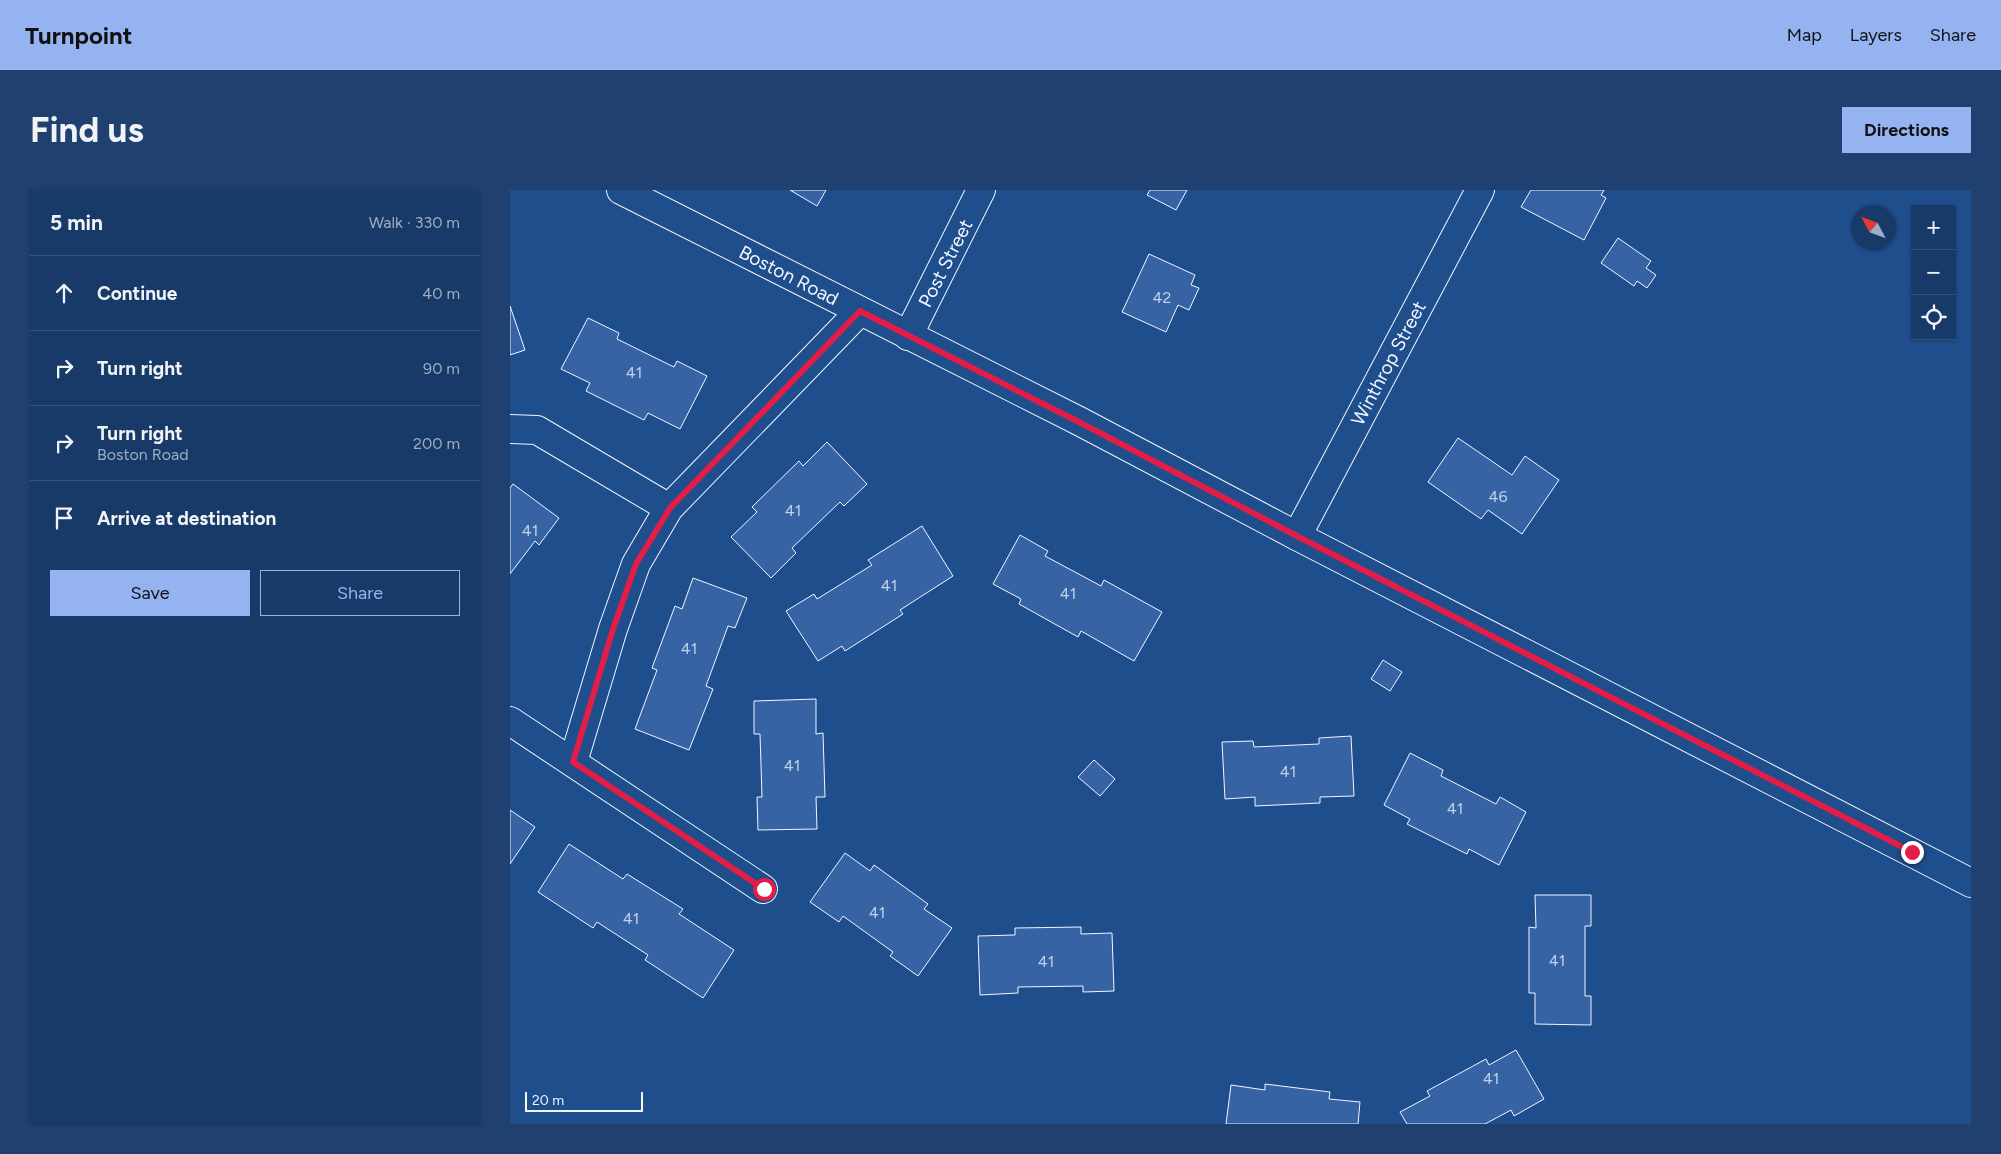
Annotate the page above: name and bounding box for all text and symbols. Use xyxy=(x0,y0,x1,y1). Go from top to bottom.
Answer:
text: Turnpoint xyxy=(25,21,132,50)
text: Map xyxy=(1787,24,1822,46)
text: Layers xyxy=(1850,24,1902,46)
text: Share xyxy=(1930,24,1976,46)
button: Directions xyxy=(1842,107,1971,153)
text: Find us xyxy=(30,109,144,151)
north arrow xyxy=(1851,205,1896,250)
map controls xyxy=(1911,205,1956,340)
button: + xyxy=(1911,205,1956,250)
text: 5 min xyxy=(50,210,103,235)
text: Walk · 330 m xyxy=(369,213,460,232)
street label: Post Street xyxy=(913,215,977,311)
street label: Boston Road xyxy=(735,241,842,310)
button: − xyxy=(1911,250,1956,295)
icon: ahead xyxy=(50,279,78,307)
text: Continue xyxy=(97,282,177,305)
text: 40 m xyxy=(422,284,460,303)
house number: 42 xyxy=(1153,288,1171,307)
button: locate xyxy=(1911,295,1956,340)
street label: Winthrop Street xyxy=(1346,297,1431,429)
icon: right xyxy=(50,354,78,382)
text: Turn right xyxy=(97,357,183,380)
text: 90 m xyxy=(423,359,460,378)
house number: 41 xyxy=(626,363,642,382)
text: Turn right xyxy=(97,422,183,445)
icon: right xyxy=(50,429,78,457)
text: 200 m xyxy=(413,434,460,453)
text: Boston Road xyxy=(97,445,189,464)
house number: 46 xyxy=(1489,487,1508,506)
house number: 41 xyxy=(785,501,801,520)
icon: arrive xyxy=(50,504,78,532)
text: Arrive at destination xyxy=(97,507,276,530)
house number: 41 xyxy=(522,521,538,540)
button: Save xyxy=(50,570,250,616)
button: Share xyxy=(260,570,460,616)
house number: 41 xyxy=(881,576,897,595)
house number: 41 xyxy=(1060,584,1076,603)
house number: 41 xyxy=(681,639,697,658)
house number: 41 xyxy=(784,756,800,775)
house number: 41 xyxy=(1280,762,1296,781)
house number: 41 xyxy=(1447,799,1463,818)
route end xyxy=(1901,841,1924,864)
route start xyxy=(753,878,776,901)
house number: 41 xyxy=(869,903,885,922)
house number: 41 xyxy=(623,909,639,928)
house number: 41 xyxy=(1549,951,1565,970)
house number: 41 xyxy=(1038,952,1054,971)
house number: 41 xyxy=(1483,1069,1499,1088)
scale bar xyxy=(525,1089,642,1112)
text: 20 m xyxy=(532,1092,564,1109)

